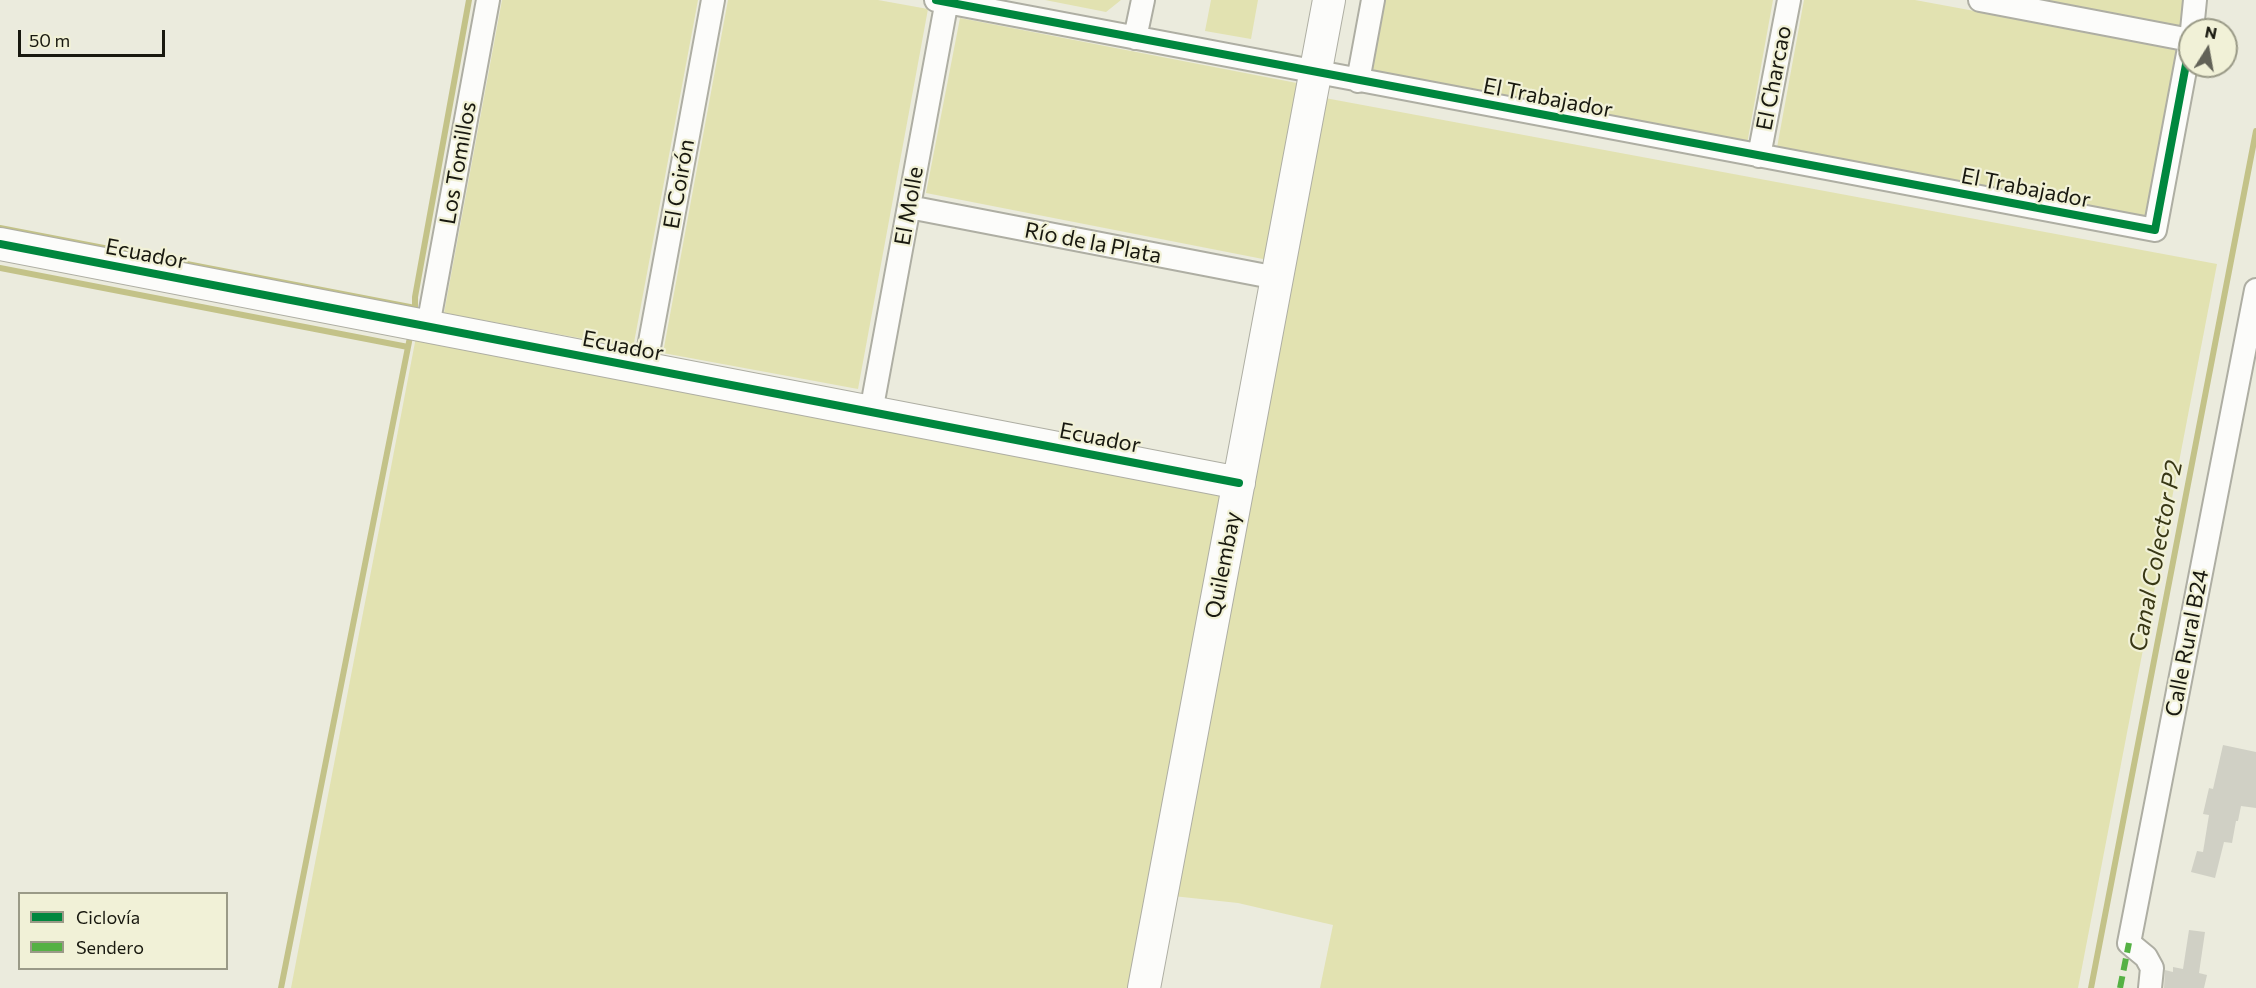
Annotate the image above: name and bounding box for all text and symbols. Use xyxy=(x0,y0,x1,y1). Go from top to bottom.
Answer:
scale bar xyxy=(21,18,168,56)
north arrow xyxy=(2178,18,2238,78)
text: N xyxy=(2203,21,2219,42)
street label: El Charcao xyxy=(1751,23,1797,133)
text: 50 m xyxy=(29,29,70,51)
street label: El Trabajador xyxy=(1481,72,1615,124)
street label: Los Tomillos xyxy=(434,100,482,226)
street label: El Coirón xyxy=(658,137,700,231)
street label: El Trabajador xyxy=(1959,162,2093,214)
street label: El Molle xyxy=(889,164,929,248)
street label: Río de la Plata xyxy=(1022,217,1164,269)
street label: Ecuador xyxy=(103,233,189,275)
street label: Ecuador xyxy=(580,325,666,367)
street label: Ecuador xyxy=(1057,417,1143,459)
water label: Canal Colector P2 xyxy=(2123,458,2189,654)
street label: Quilembay xyxy=(1200,509,1246,621)
street label: Calle Rural B24 xyxy=(2160,567,2214,719)
legend xyxy=(18,892,228,970)
text: Ciclovía xyxy=(76,906,140,928)
text: Sendero xyxy=(76,936,144,958)

